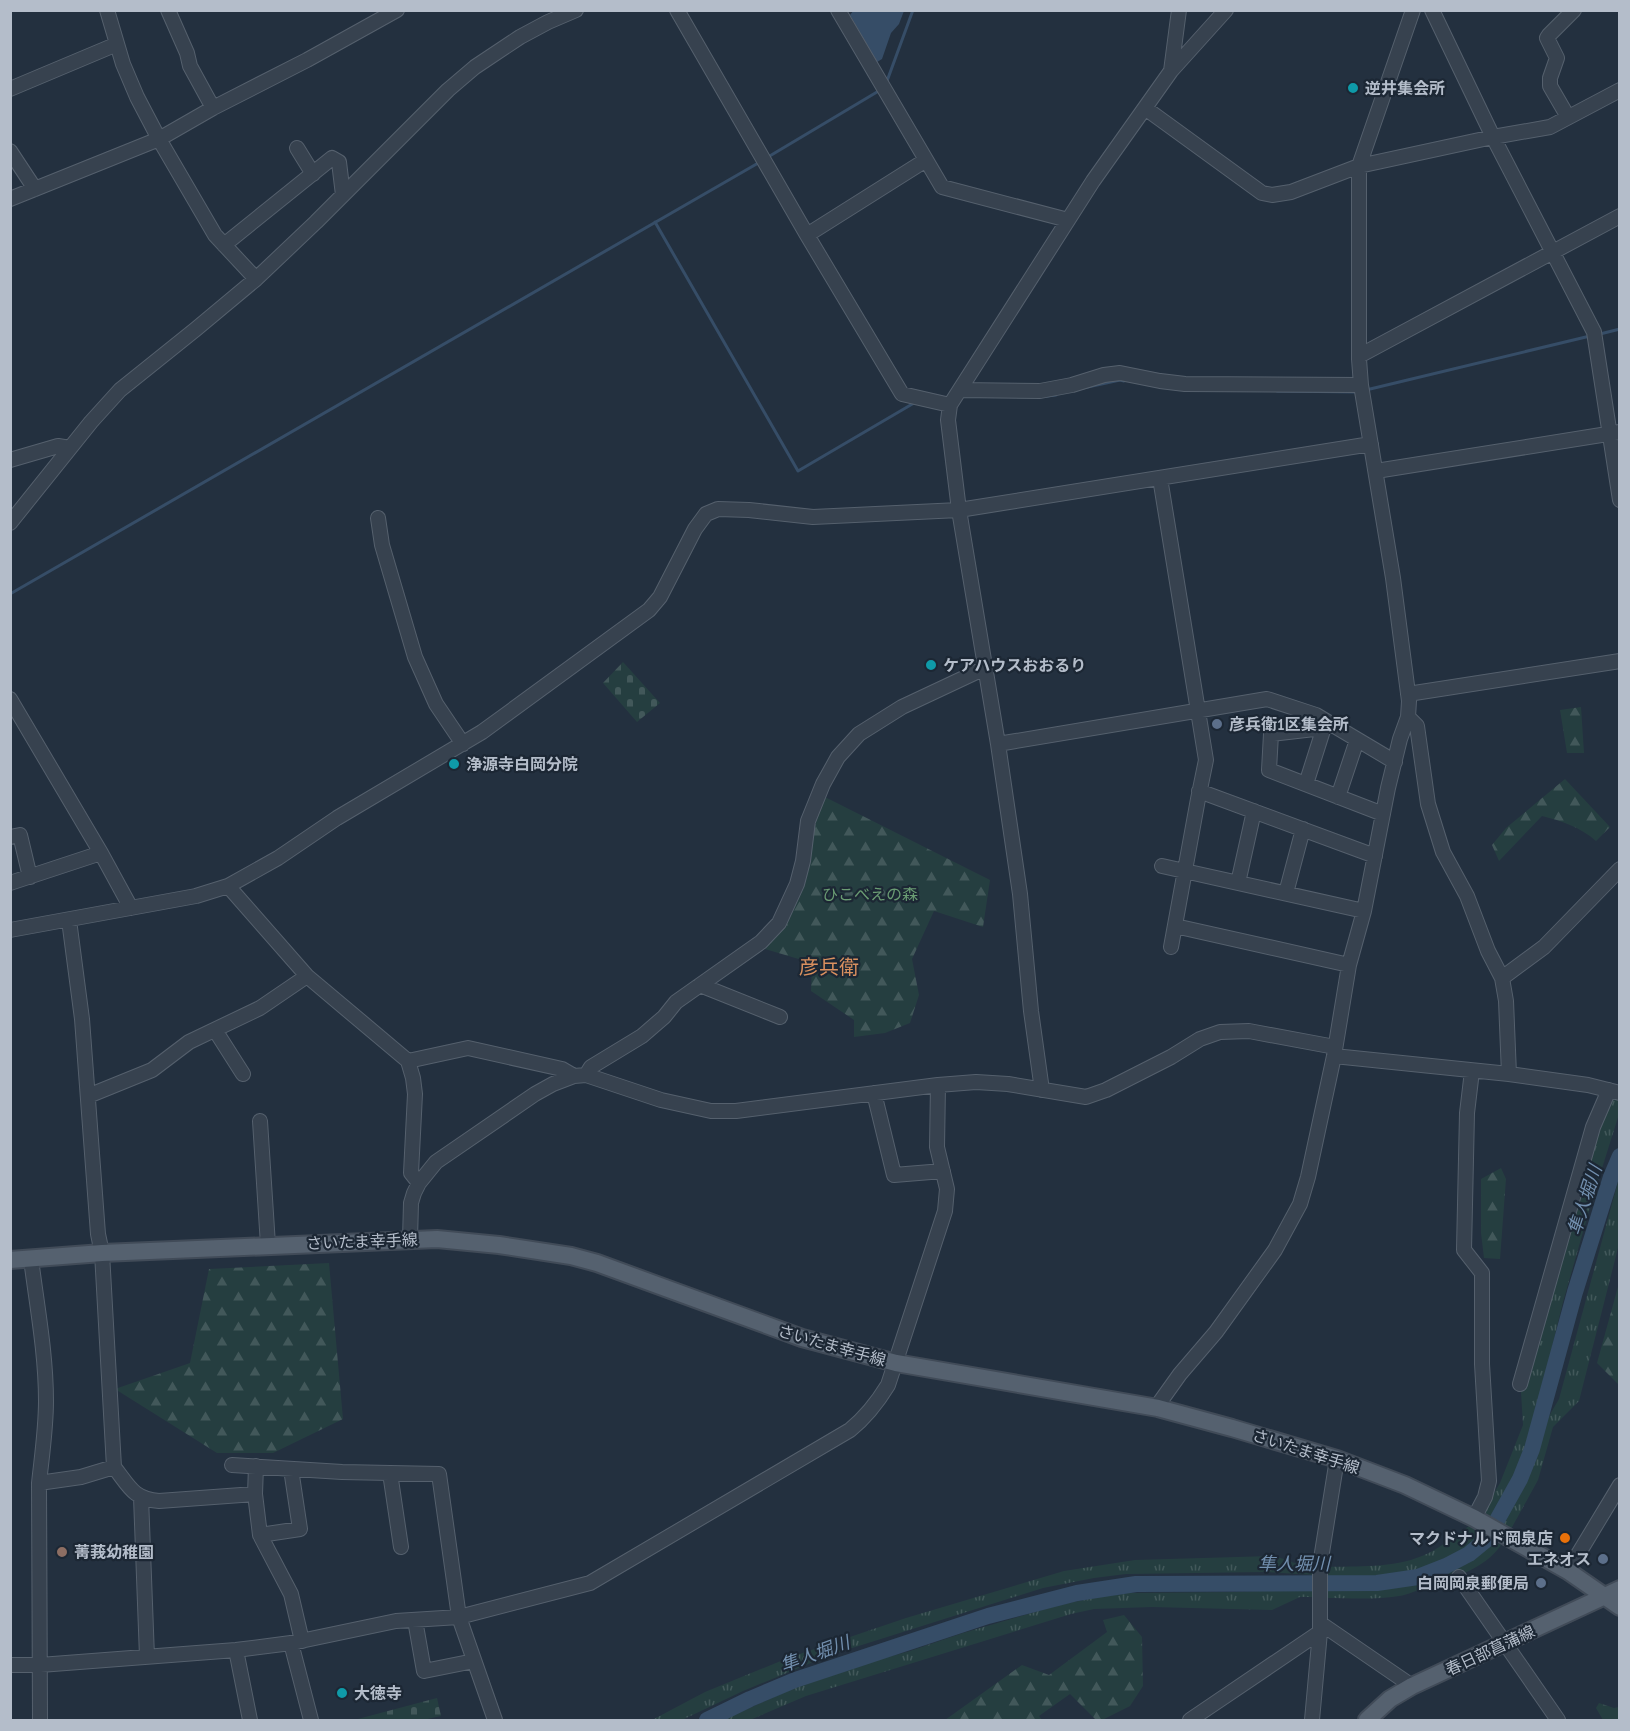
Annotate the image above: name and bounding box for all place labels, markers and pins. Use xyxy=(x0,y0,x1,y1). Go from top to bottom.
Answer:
place label: 逆井集会所 xyxy=(1365,78,1445,98)
marker: 逆井集会所 xyxy=(1346,81,1360,95)
place label: ケアハウスおおるり xyxy=(943,655,1086,675)
marker: ケアハウスおおるり xyxy=(924,658,938,672)
place label: 彦兵衛1区集会所 xyxy=(1229,714,1349,734)
marker: 彦兵衛1区集会所 xyxy=(1210,717,1224,731)
place label: 浄源寺白岡分院 xyxy=(466,754,578,774)
marker: 浄源寺白岡分院 xyxy=(447,757,461,771)
place label: マクドナルド岡泉店 xyxy=(1409,1528,1553,1548)
marker: マクドナルド岡泉店 xyxy=(1558,1531,1572,1545)
place label: 菁莪幼稚園 xyxy=(74,1542,154,1562)
marker: 菁莪幼稚園 xyxy=(55,1545,69,1559)
place label: エネオス xyxy=(1527,1549,1591,1569)
marker: エネオス xyxy=(1596,1552,1610,1566)
place label: 白岡岡泉郵便局 xyxy=(1417,1573,1529,1593)
marker: 白岡岡泉郵便局 xyxy=(1534,1576,1548,1590)
place label: 大徳寺 xyxy=(354,1683,402,1703)
marker: 大徳寺 xyxy=(335,1686,349,1700)

